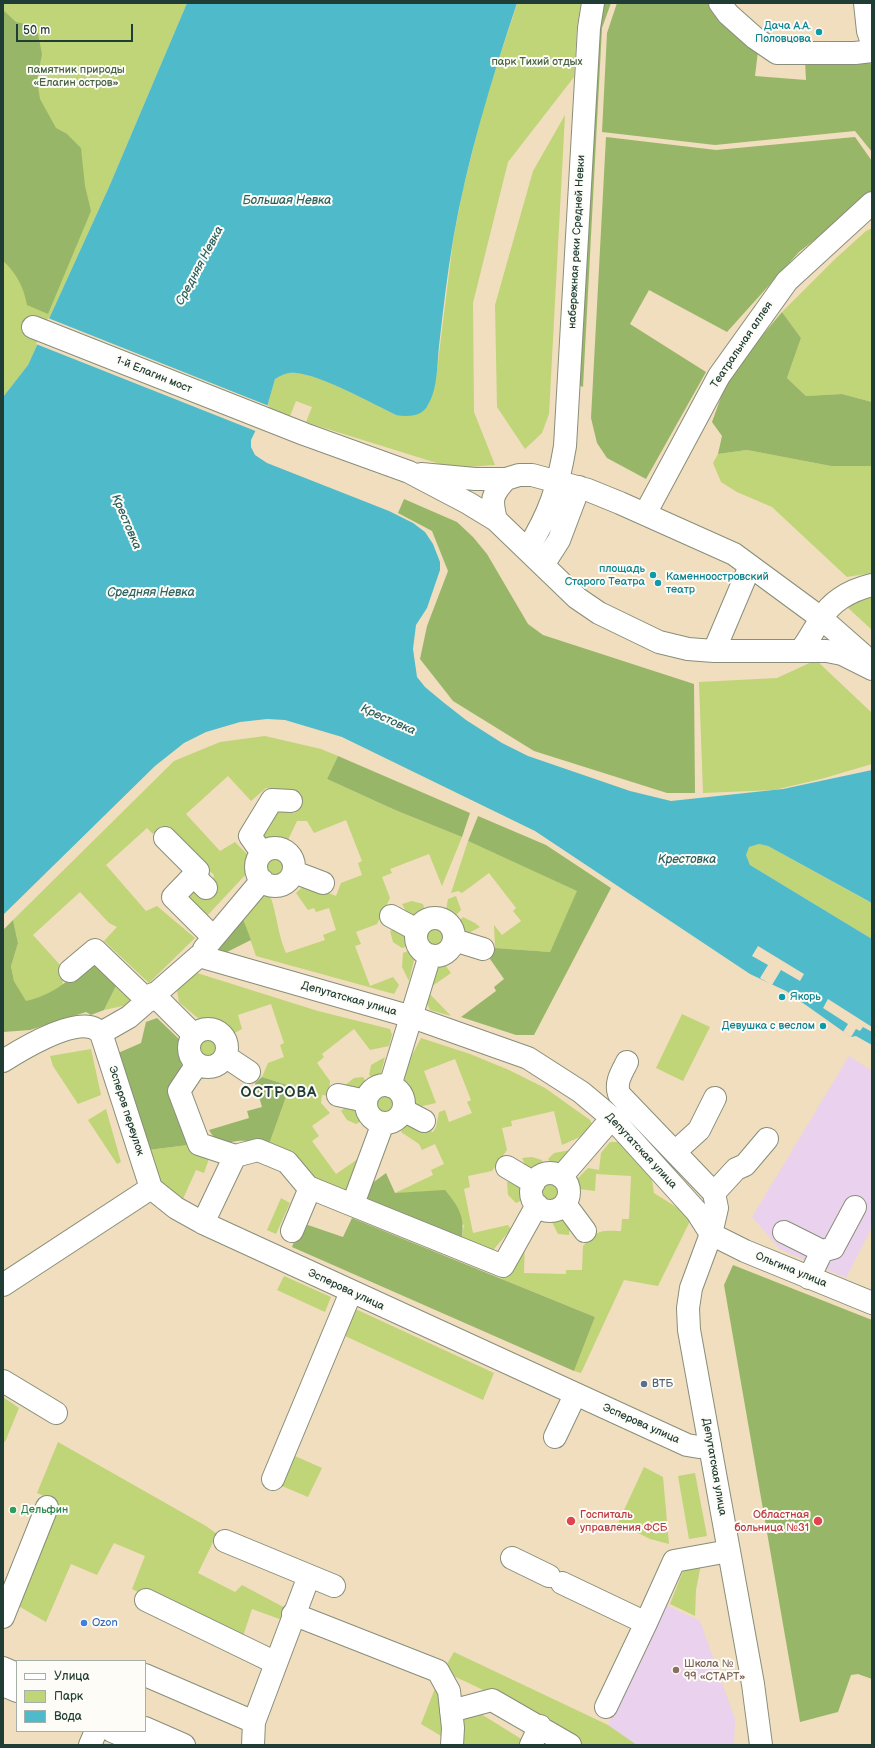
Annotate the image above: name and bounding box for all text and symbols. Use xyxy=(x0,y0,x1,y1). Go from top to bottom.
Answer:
scale bar xyxy=(18,16,135,42)
place label: Дача А.А. Половцова xyxy=(755,19,811,45)
text: 50 m xyxy=(23,23,50,38)
marker: Дача А.А. Половцова xyxy=(814,27,824,37)
park label: парк Тихий отдых xyxy=(492,55,582,69)
park label: памятник природы «Елагин остров» xyxy=(27,63,125,89)
street label: набережная реки Средней Невки xyxy=(566,155,588,329)
water label: Большая Невка xyxy=(243,194,331,208)
water label: Средняя Невка xyxy=(173,224,227,308)
street label: Театральная аллея xyxy=(708,299,776,391)
street label: 1-й Елагин мост xyxy=(114,354,194,396)
water label: Крестовка xyxy=(108,492,144,552)
place label: площадь Старого Театра xyxy=(565,562,645,588)
marker: площадь Старого Театра xyxy=(648,570,658,580)
place label: Каменноостровский театр xyxy=(666,570,769,596)
marker: Каменноостровский театр xyxy=(653,578,663,588)
water label: Средняя Невка xyxy=(107,586,195,600)
water label: Крестовка xyxy=(358,701,418,739)
water label: Крестовка xyxy=(658,853,716,867)
street label: Депутатская улица xyxy=(300,979,398,1019)
place label: Якорь xyxy=(790,990,821,1004)
marker: Якорь xyxy=(777,992,787,1002)
place label: Девушка с веслом xyxy=(722,1019,815,1033)
marker: Девушка с веслом xyxy=(818,1021,828,1031)
street label: Эсперов переулок xyxy=(105,1064,147,1158)
district label: ОСТРОВА xyxy=(241,1084,317,1102)
street label: Депутатская улица xyxy=(603,1110,679,1192)
street label: Ольгина улица xyxy=(753,1250,829,1290)
street label: Эсперова улица xyxy=(306,1266,386,1314)
place label: ВТБ xyxy=(652,1377,673,1391)
marker: ВТБ xyxy=(639,1379,649,1389)
street label: Эсперова улица xyxy=(600,1401,682,1447)
street label: Депутатская улица xyxy=(699,1417,729,1517)
place label: Дельфин xyxy=(21,1503,68,1517)
marker: Дельфин xyxy=(8,1505,18,1515)
place label: Госпиталь управления ФСБ xyxy=(580,1508,667,1534)
place label: Областная больница №31 xyxy=(735,1508,809,1534)
marker: Госпиталь управления ФСБ xyxy=(565,1515,577,1527)
marker: Областная больница №31 xyxy=(812,1515,824,1527)
place label: Ozon xyxy=(92,1616,118,1630)
marker: Ozon xyxy=(79,1618,89,1628)
place label: Школа № 99 «СТАРТ» xyxy=(684,1657,745,1683)
legend xyxy=(16,1660,146,1732)
marker: Школа № 99 «СТАРТ» xyxy=(671,1665,681,1675)
text: Улица xyxy=(54,1669,90,1684)
text: Парк xyxy=(54,1689,83,1704)
text: Вода xyxy=(54,1709,82,1724)

